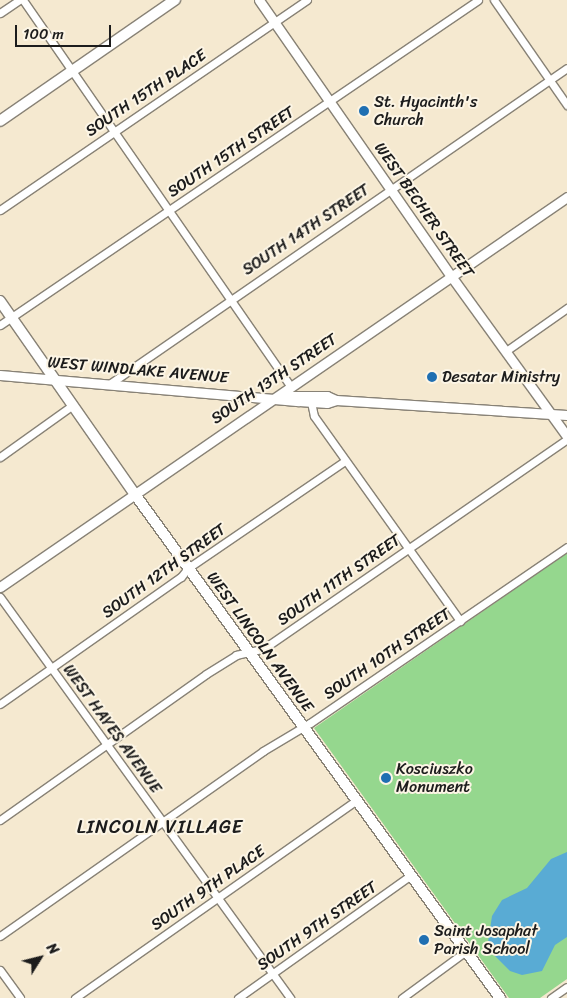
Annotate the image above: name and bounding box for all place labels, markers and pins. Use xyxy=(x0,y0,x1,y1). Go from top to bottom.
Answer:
place label: St. Hyacinth's Church xyxy=(374,92,477,130)
marker: St. Hyacinth's Church xyxy=(358,105,370,117)
place label: Desatar Ministry xyxy=(442,367,560,387)
marker: Desatar Ministry xyxy=(426,371,438,383)
place label: Kosciuszko Monument xyxy=(396,759,473,797)
marker: Kosciuszko Monument xyxy=(380,772,392,784)
place label: Saint Josaphat Parish School xyxy=(434,921,539,959)
marker: Saint Josaphat Parish School xyxy=(418,934,430,946)

